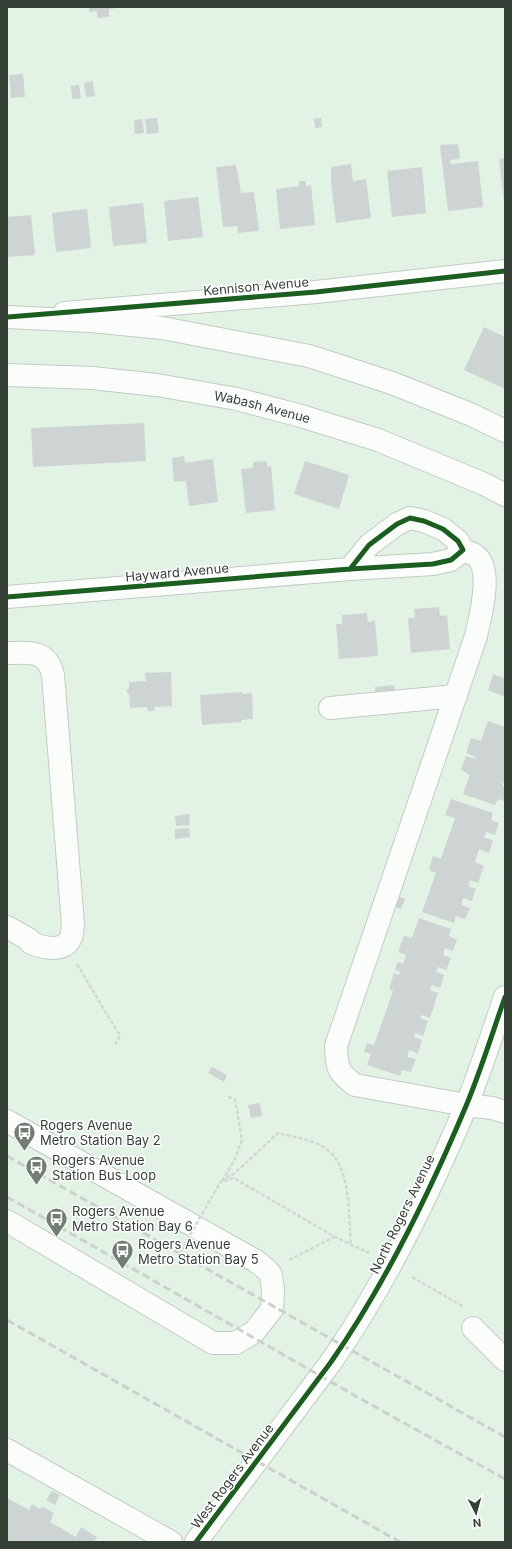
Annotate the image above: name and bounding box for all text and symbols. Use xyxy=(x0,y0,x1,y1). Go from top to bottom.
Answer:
street label: Kennison Avenue xyxy=(203,273,309,299)
street label: Wabash Avenue xyxy=(213,387,312,426)
street label: Hayward Avenue xyxy=(125,559,229,585)
place label: Rogers Avenue Metro Station Bay 2 xyxy=(40,1117,161,1148)
bus stop icon: Rogers Avenue Metro Station Bay 2 xyxy=(11,1119,37,1152)
place label: Rogers Avenue Station Bus Loop xyxy=(52,1152,156,1183)
street label: North Rogers Avenue xyxy=(366,1152,438,1276)
bus stop icon: Rogers Avenue Station Bus Loop xyxy=(24,1154,50,1187)
place label: Rogers Avenue Metro Station Bay 6 xyxy=(72,1203,193,1234)
bus stop icon: Rogers Avenue Metro Station Bay 6 xyxy=(44,1205,70,1238)
place label: Rogers Avenue Metro Station Bay 5 xyxy=(138,1236,259,1267)
bus stop icon: Rogers Avenue Metro Station Bay 5 xyxy=(110,1238,136,1271)
street label: West Rogers Avenue xyxy=(187,1420,277,1532)
north arrow xyxy=(456,1493,496,1533)
text: N xyxy=(472,1516,482,1530)

